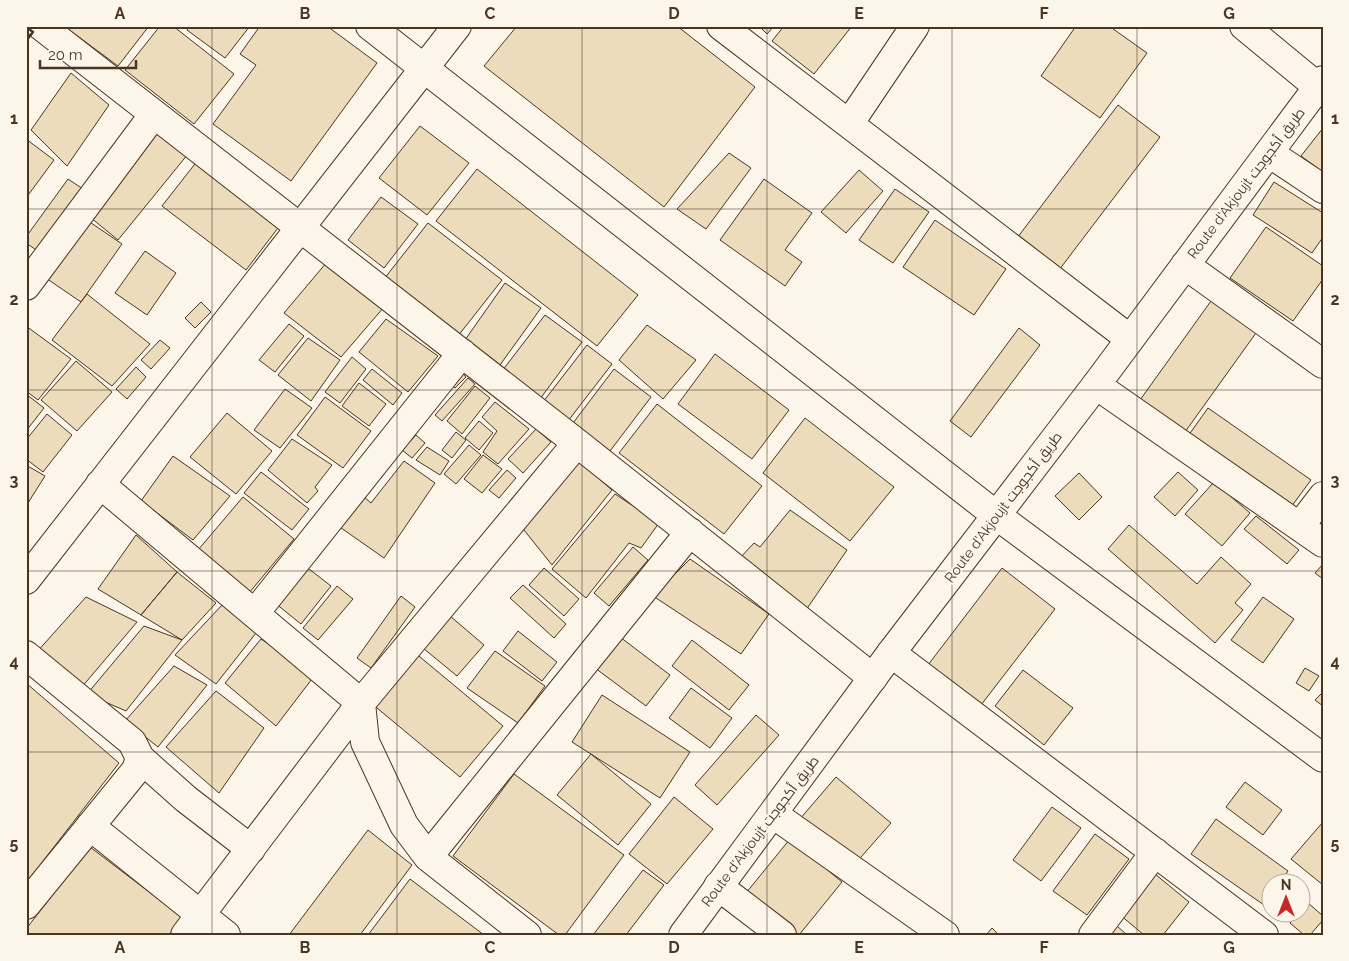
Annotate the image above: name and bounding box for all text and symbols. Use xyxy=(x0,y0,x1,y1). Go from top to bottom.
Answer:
text: A xyxy=(115,4,126,23)
text: B xyxy=(300,4,311,23)
text: C xyxy=(485,4,496,23)
text: D xyxy=(668,4,680,23)
text: E xyxy=(854,4,864,23)
text: F xyxy=(1039,4,1049,23)
text: G xyxy=(1223,4,1235,23)
scale bar xyxy=(40,38,136,70)
text: 20 m xyxy=(48,46,83,64)
street label: Route d'Akjoujt طريق أكجوجت xyxy=(1183,104,1309,262)
text: 1 xyxy=(10,109,18,128)
text: 1 xyxy=(1331,109,1339,128)
text: 2 xyxy=(9,290,19,309)
text: 2 xyxy=(1330,290,1340,309)
street label: Route d'Akjoujt طريق أكجوجت xyxy=(940,428,1066,586)
text: 3 xyxy=(10,471,19,490)
text: 3 xyxy=(1331,471,1340,490)
text: 4 xyxy=(9,652,19,671)
text: 4 xyxy=(1330,652,1340,671)
street label: Route d'Akjoujt طريق أكجوجت xyxy=(697,752,823,910)
text: 5 xyxy=(10,834,19,853)
text: 5 xyxy=(1331,834,1340,853)
north arrow xyxy=(1262,874,1312,924)
text: N xyxy=(1281,877,1291,893)
text: A xyxy=(115,938,126,957)
text: B xyxy=(300,938,311,957)
text: C xyxy=(485,938,496,957)
text: D xyxy=(668,938,680,957)
text: E xyxy=(854,938,864,957)
text: F xyxy=(1039,938,1049,957)
text: G xyxy=(1223,938,1235,957)

